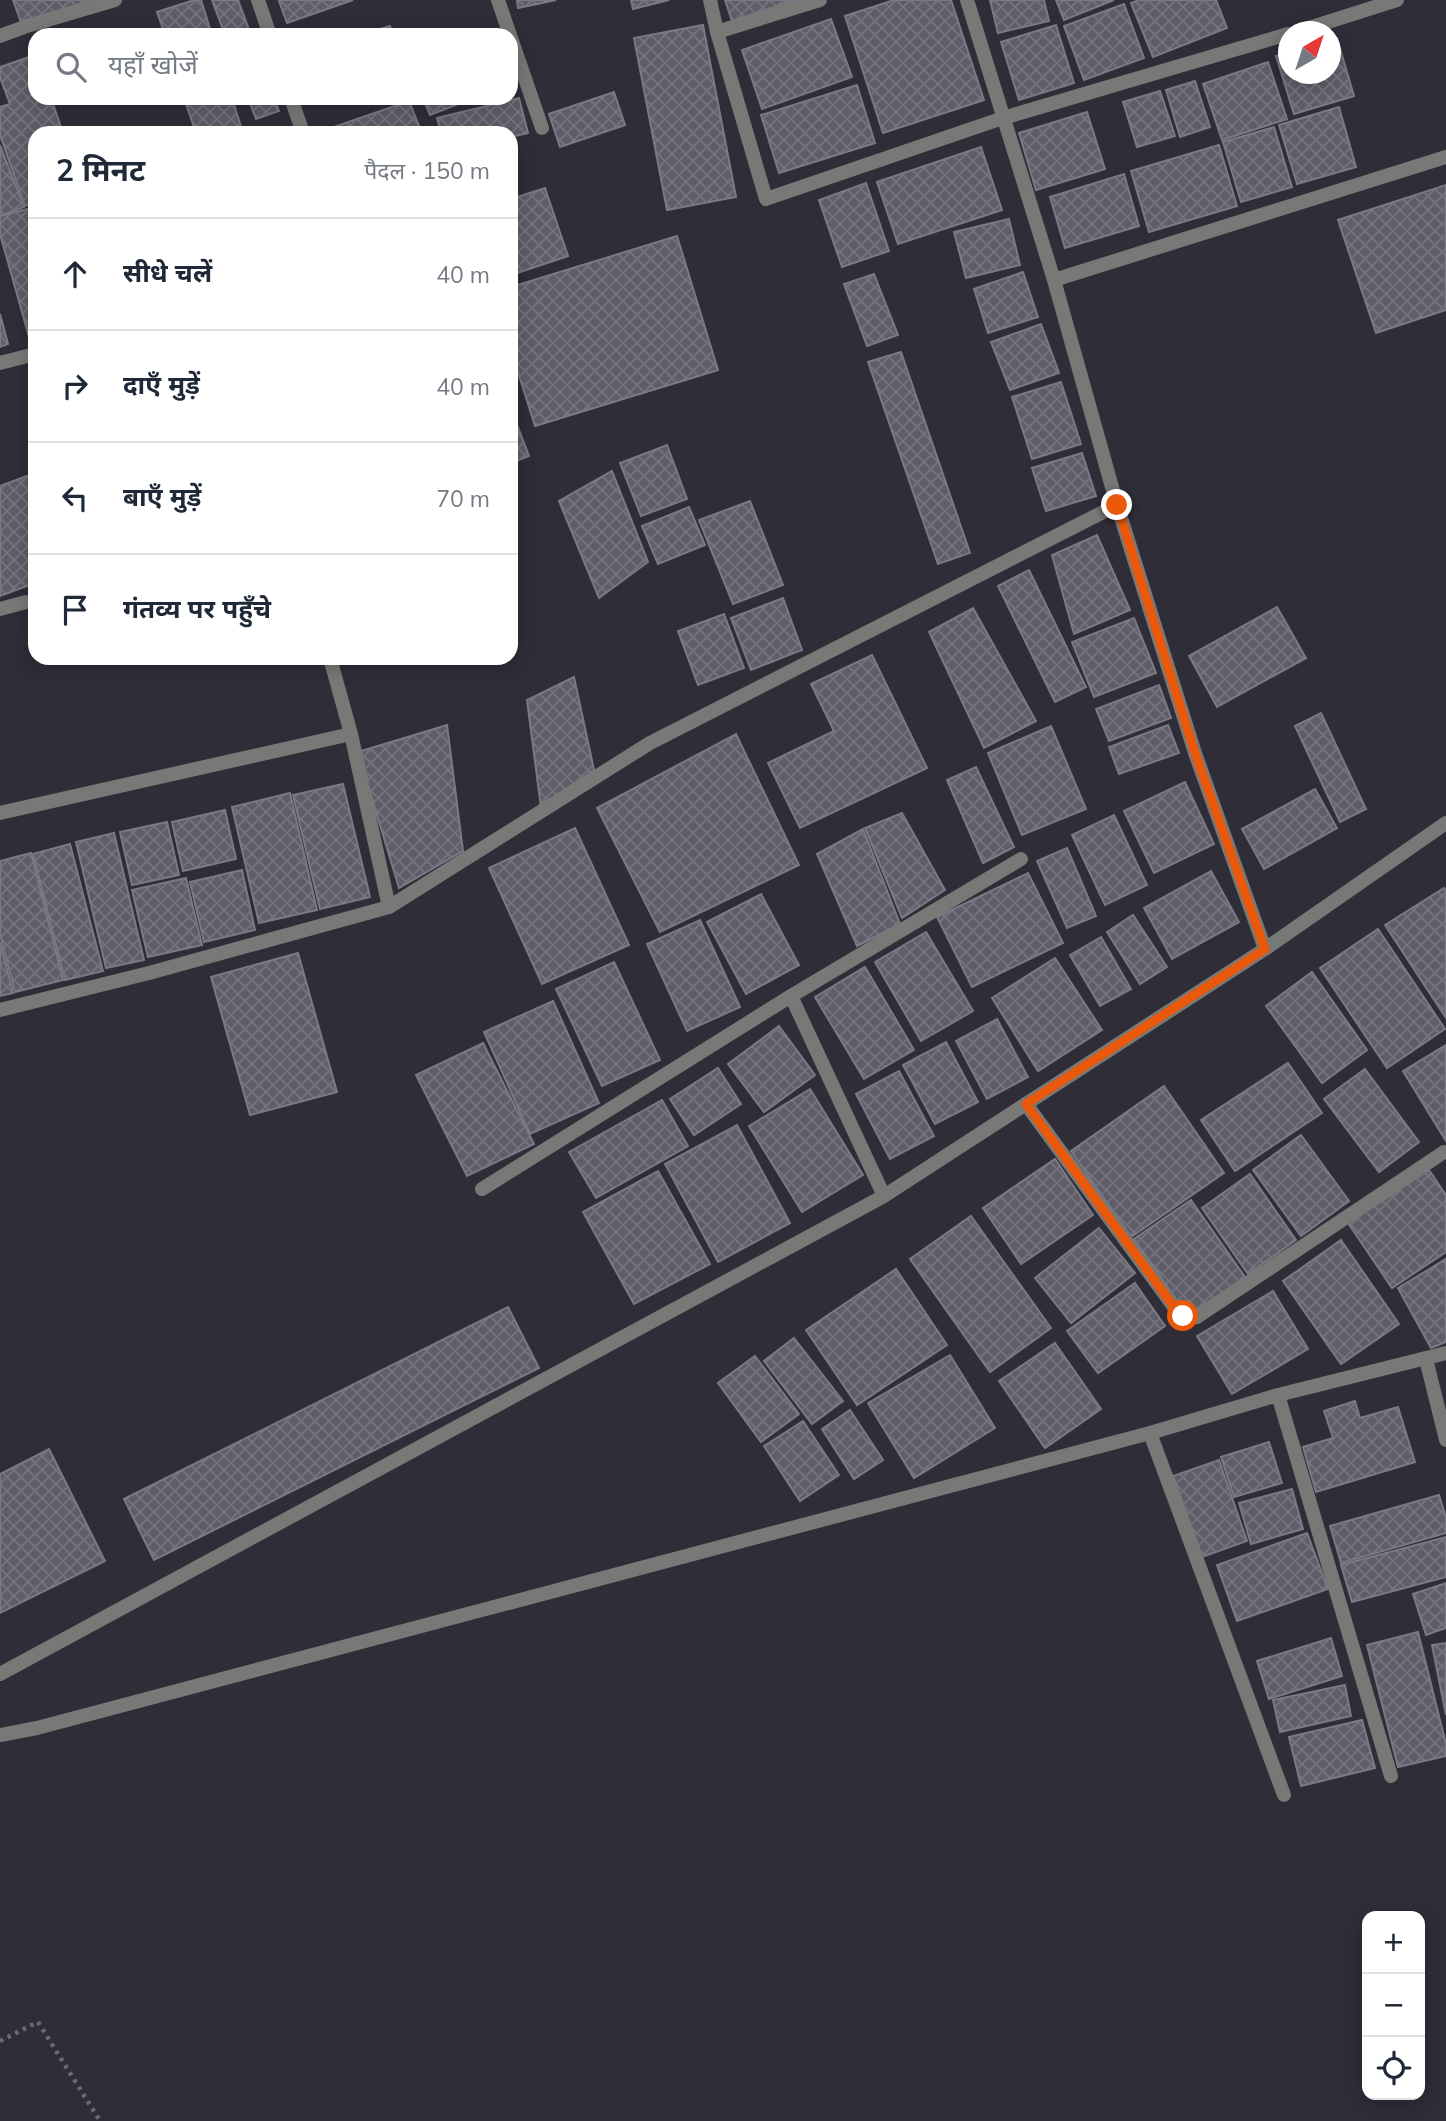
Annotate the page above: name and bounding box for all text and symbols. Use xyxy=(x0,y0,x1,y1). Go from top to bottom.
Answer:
north arrow xyxy=(1278,21,1341,84)
search box xyxy=(28,28,518,105)
icon: search xyxy=(52,48,90,86)
text: यहाँ खोजें xyxy=(108,48,198,81)
text: 2 मिनट xyxy=(56,151,145,189)
text: पैदल · 150 m xyxy=(364,156,490,185)
icon: ahead xyxy=(56,255,94,293)
text: सीधे चलें xyxy=(123,256,212,289)
text: 40 m xyxy=(436,260,490,289)
icon: right xyxy=(56,367,94,405)
text: दाएँ मुड़ें xyxy=(123,368,200,401)
text: 40 m xyxy=(436,372,490,401)
icon: left xyxy=(56,479,94,517)
text: बाएँ मुड़ें xyxy=(123,480,201,513)
text: 70 m xyxy=(436,484,490,513)
route end xyxy=(1101,489,1132,520)
icon: arrive xyxy=(56,591,94,629)
text: गंतव्य पर पहुँचे xyxy=(123,592,271,625)
route start xyxy=(1167,1300,1198,1331)
map controls xyxy=(1362,1911,1425,2100)
button: + xyxy=(1362,1911,1425,1974)
button: − xyxy=(1362,1974,1425,2037)
button: locate xyxy=(1362,2037,1425,2100)

